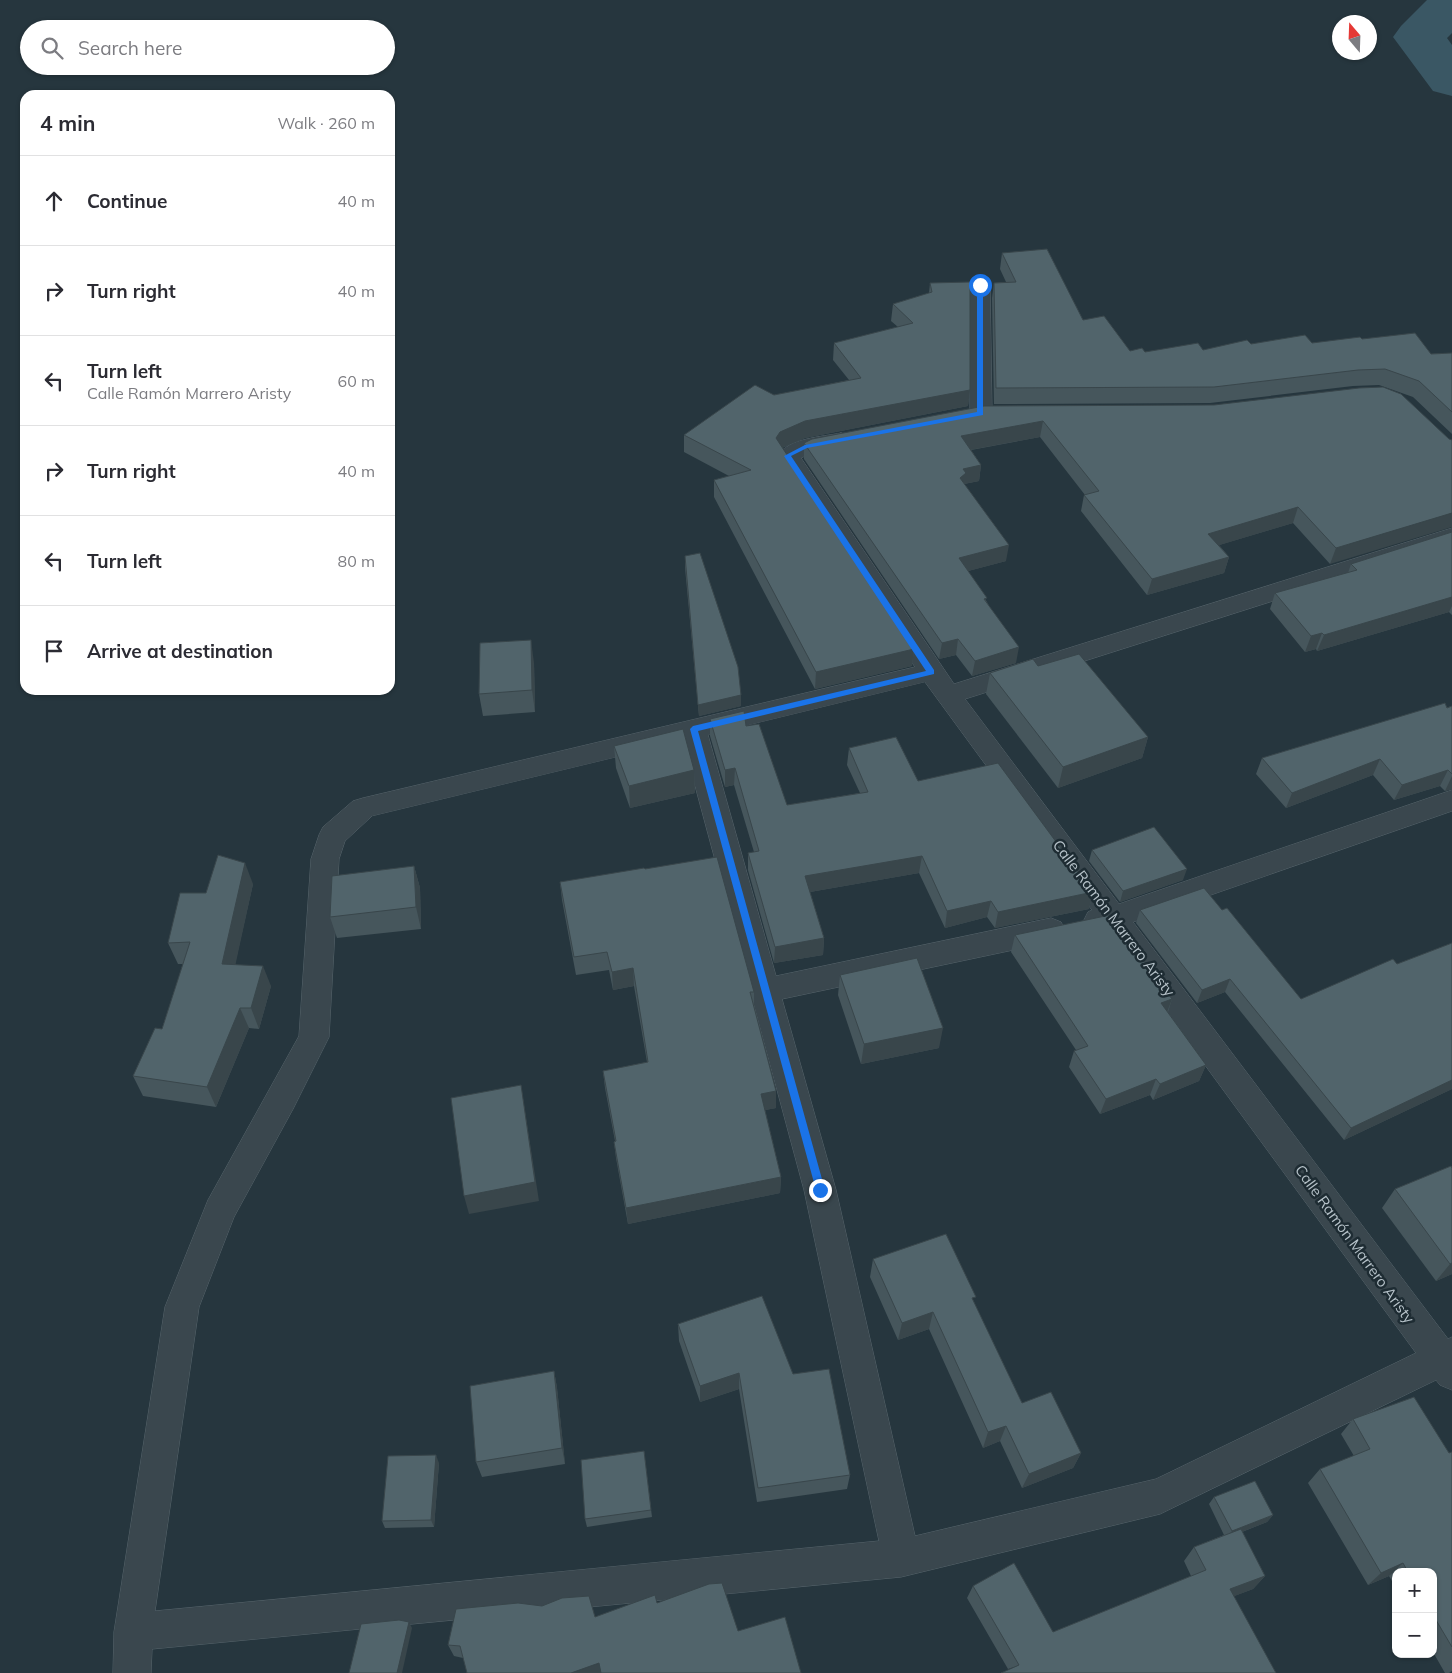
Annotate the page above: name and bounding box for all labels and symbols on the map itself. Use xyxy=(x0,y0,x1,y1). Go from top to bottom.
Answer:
north arrow xyxy=(1332,15,1377,60)
route start xyxy=(969,274,992,297)
street label: Calle Ramón Marrero Aristy xyxy=(1049,836,1179,1000)
street label: Calle Ramón Marrero Aristy xyxy=(1291,1161,1419,1327)
route end xyxy=(809,1179,832,1202)

